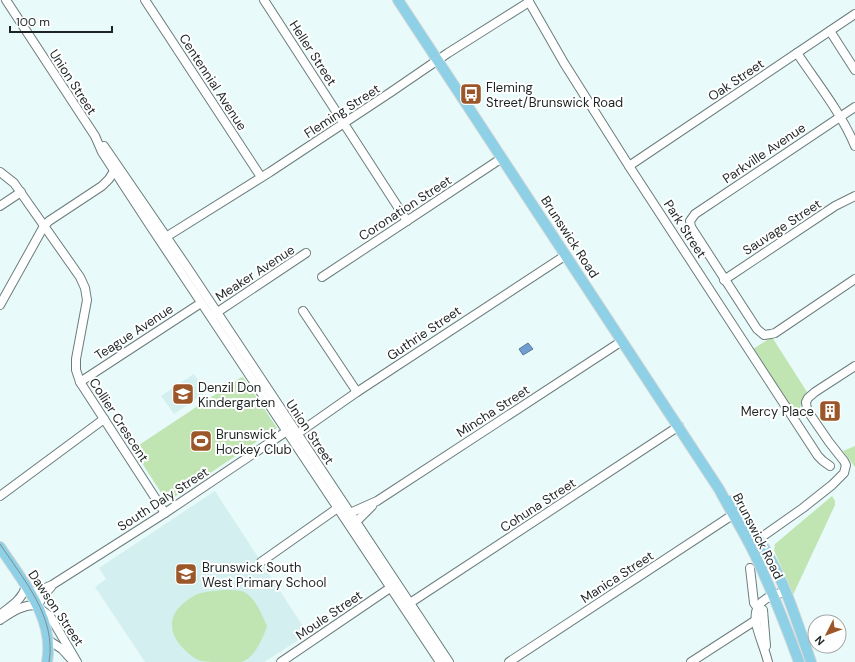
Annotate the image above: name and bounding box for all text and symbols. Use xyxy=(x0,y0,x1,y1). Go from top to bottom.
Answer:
scale bar xyxy=(10,8,112,34)
text: 100 m xyxy=(16,14,50,30)
street label: Heller Street xyxy=(286,17,340,89)
street label: Centennial Avenue xyxy=(175,30,251,134)
street label: Union Street xyxy=(46,46,100,118)
street label: Oak Street xyxy=(705,55,767,105)
place label: Fleming Street/Brunswick Road xyxy=(486,79,623,111)
street label: Fleming Street xyxy=(301,80,383,142)
bus stop icon: Fleming Street/Brunswick Road xyxy=(458,81,484,107)
street label: Parkville Avenue xyxy=(719,119,809,187)
street label: Coronation Street xyxy=(355,172,455,244)
street label: Brunswick Road xyxy=(537,193,603,281)
street label: Sauvage Street xyxy=(739,195,825,259)
street label: Park Street xyxy=(660,197,710,261)
street label: Meaker Avenue xyxy=(212,241,298,305)
street label: Teague Avenue xyxy=(91,300,177,364)
street label: Guthrie Street xyxy=(384,302,464,364)
street label: Collier Crescent xyxy=(86,375,152,465)
place label: Denzil Don Kindergarten xyxy=(198,379,275,411)
school or university icon: Denzil Don Kindergarten xyxy=(170,381,196,407)
street label: Mincha Street xyxy=(453,381,533,441)
street label: Union Street xyxy=(282,396,338,468)
building icon: Mercy Place xyxy=(817,398,843,424)
place label: Mercy Place xyxy=(741,403,814,420)
place label: Brunswick Hockey Club xyxy=(216,426,292,458)
sports icon: Brunswick Hockey Club xyxy=(188,428,214,454)
street label: South Daly Street xyxy=(114,463,212,535)
street label: Cohuna Street xyxy=(497,474,579,536)
street label: Brunswick Road xyxy=(729,490,787,582)
street label: Manica Street xyxy=(577,547,657,607)
place label: Brunswick South West Primary School xyxy=(202,559,327,591)
school or university icon: Brunswick South West Primary School xyxy=(173,561,199,587)
street label: Dawson Street xyxy=(24,567,88,649)
street label: Moule Street xyxy=(292,587,366,643)
north arrow xyxy=(807,614,847,654)
text: N xyxy=(812,633,827,648)

